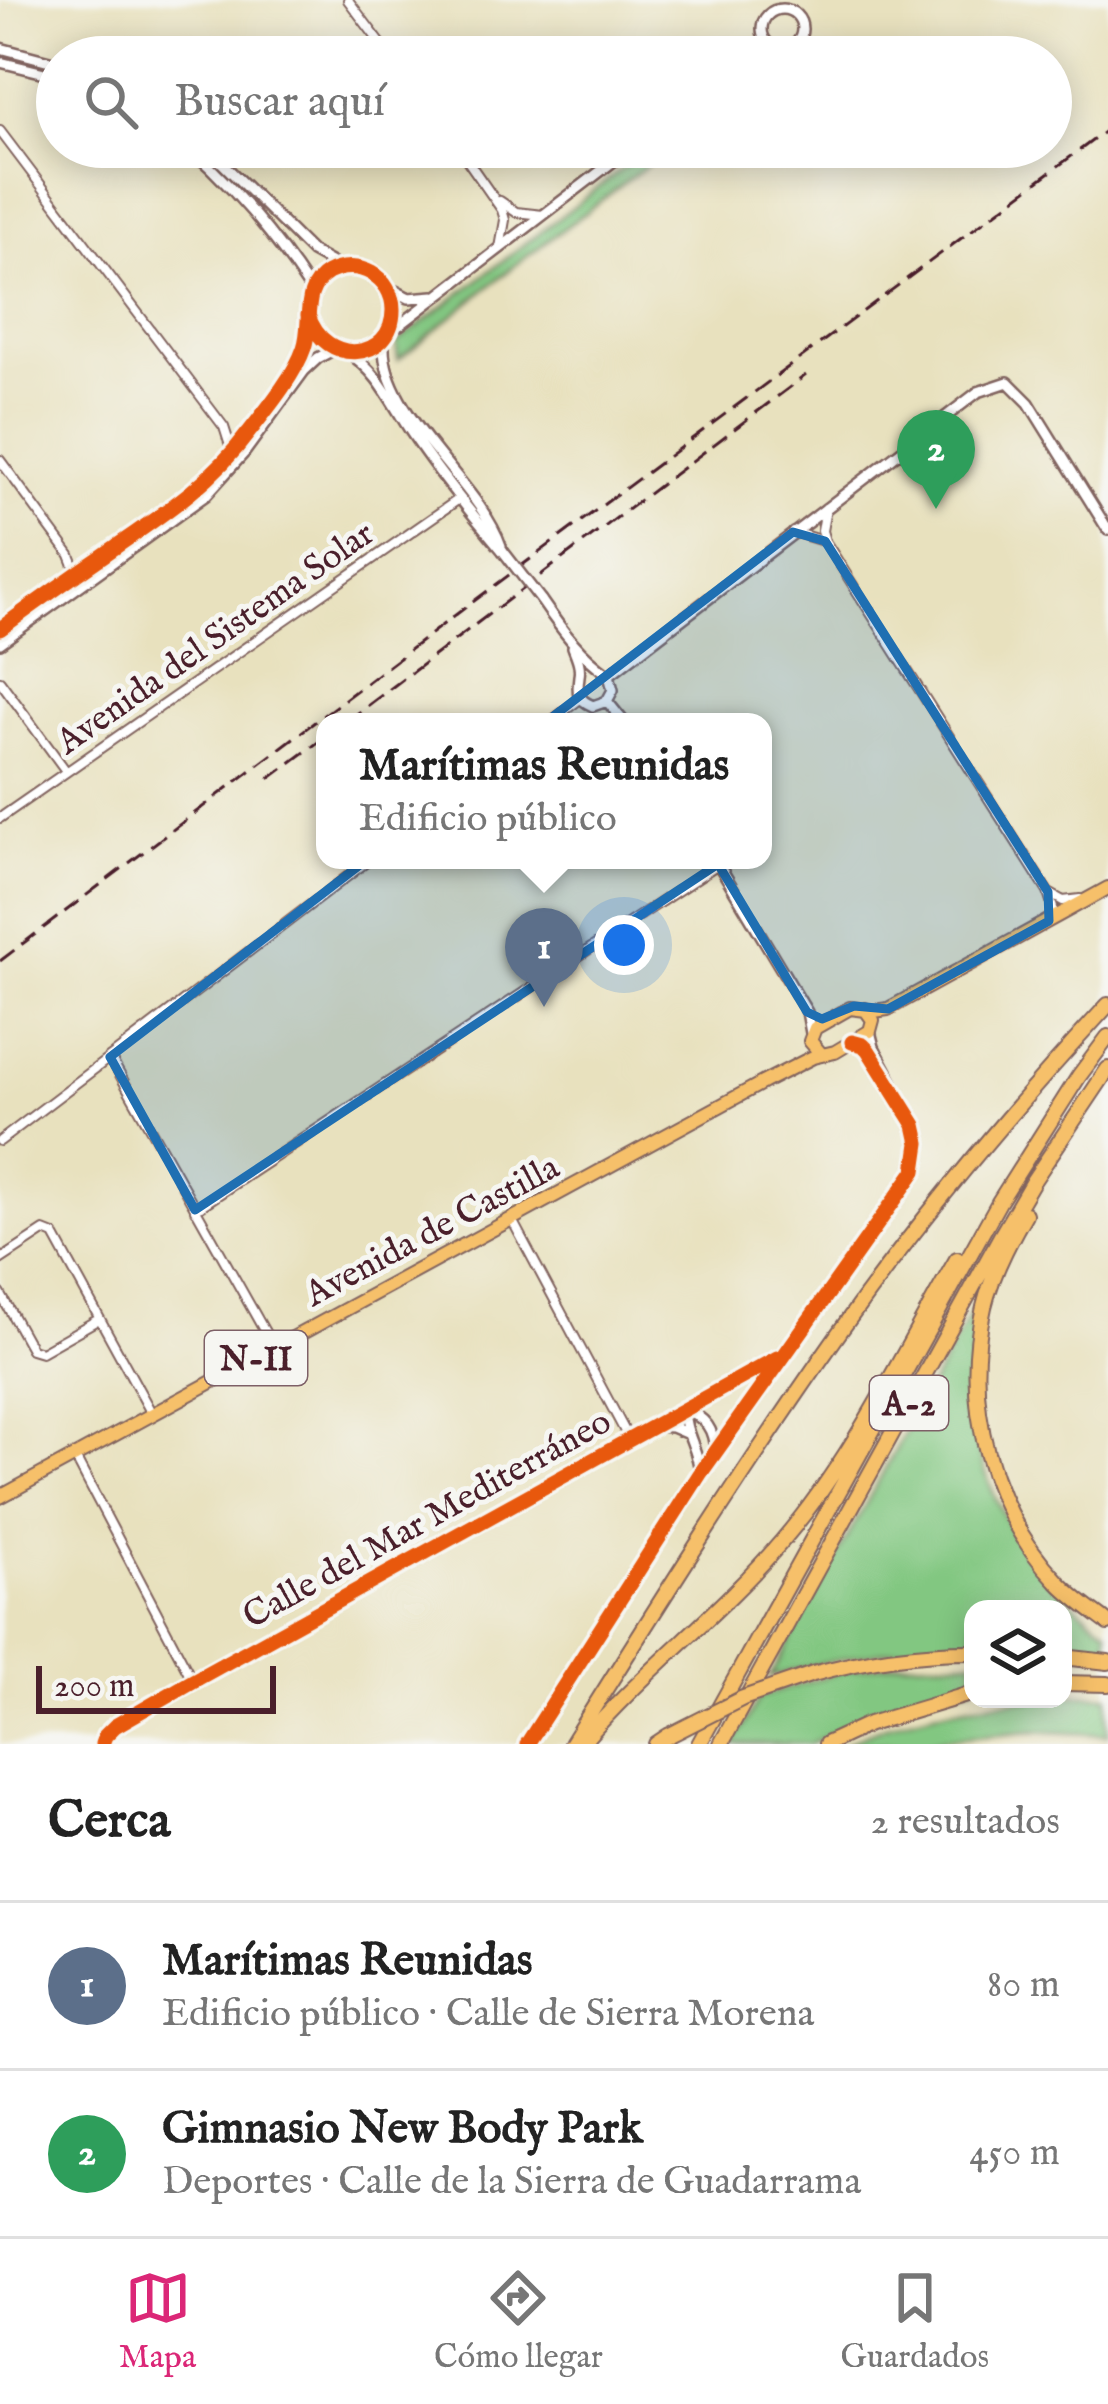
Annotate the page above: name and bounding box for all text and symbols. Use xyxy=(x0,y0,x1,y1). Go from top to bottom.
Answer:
search box xyxy=(36,36,1072,168)
icon: search xyxy=(78,69,144,135)
text: Buscar aquí xyxy=(174,74,385,131)
pin: 2 xyxy=(897,410,975,509)
street label: Avenida del Sistema Solar xyxy=(47,511,384,766)
popup xyxy=(316,713,772,869)
text: Marítimas Reunidas xyxy=(359,738,729,795)
text: Edificio público xyxy=(359,795,617,844)
pin: 1 xyxy=(505,908,583,1007)
your location xyxy=(594,915,654,975)
street label: Avenida de Castilla xyxy=(296,1145,568,1319)
road number: N-II xyxy=(205,1331,307,1385)
road number: A-2 xyxy=(870,1376,948,1430)
street label: Calle del Mar Mediterráneo xyxy=(235,1399,620,1640)
map controls xyxy=(964,1600,1072,1708)
button: layers xyxy=(964,1600,1072,1708)
scale bar xyxy=(36,1660,276,1713)
text: 200 m xyxy=(54,1666,135,1708)
text: Cerca xyxy=(48,1790,171,1855)
text: 2 resultados xyxy=(871,1798,1060,1847)
text: Marítimas Reunidas xyxy=(162,1933,533,1990)
text: 1 xyxy=(80,1961,94,2010)
text: 80 m xyxy=(987,1961,1060,2010)
text: Edificio público · Calle de Sierra Morena xyxy=(162,1990,814,2039)
text: Gimnasio New Body Park xyxy=(162,2101,643,2158)
text: 2 xyxy=(78,2129,96,2178)
text: 450 m xyxy=(969,2129,1060,2178)
text: Deportes · Calle de la Sierra de Guadarrama xyxy=(162,2158,861,2207)
tab: Mapa xyxy=(119,2265,196,2379)
tab: Cómo llegar xyxy=(434,2265,603,2379)
tab: Guardados xyxy=(841,2265,989,2379)

